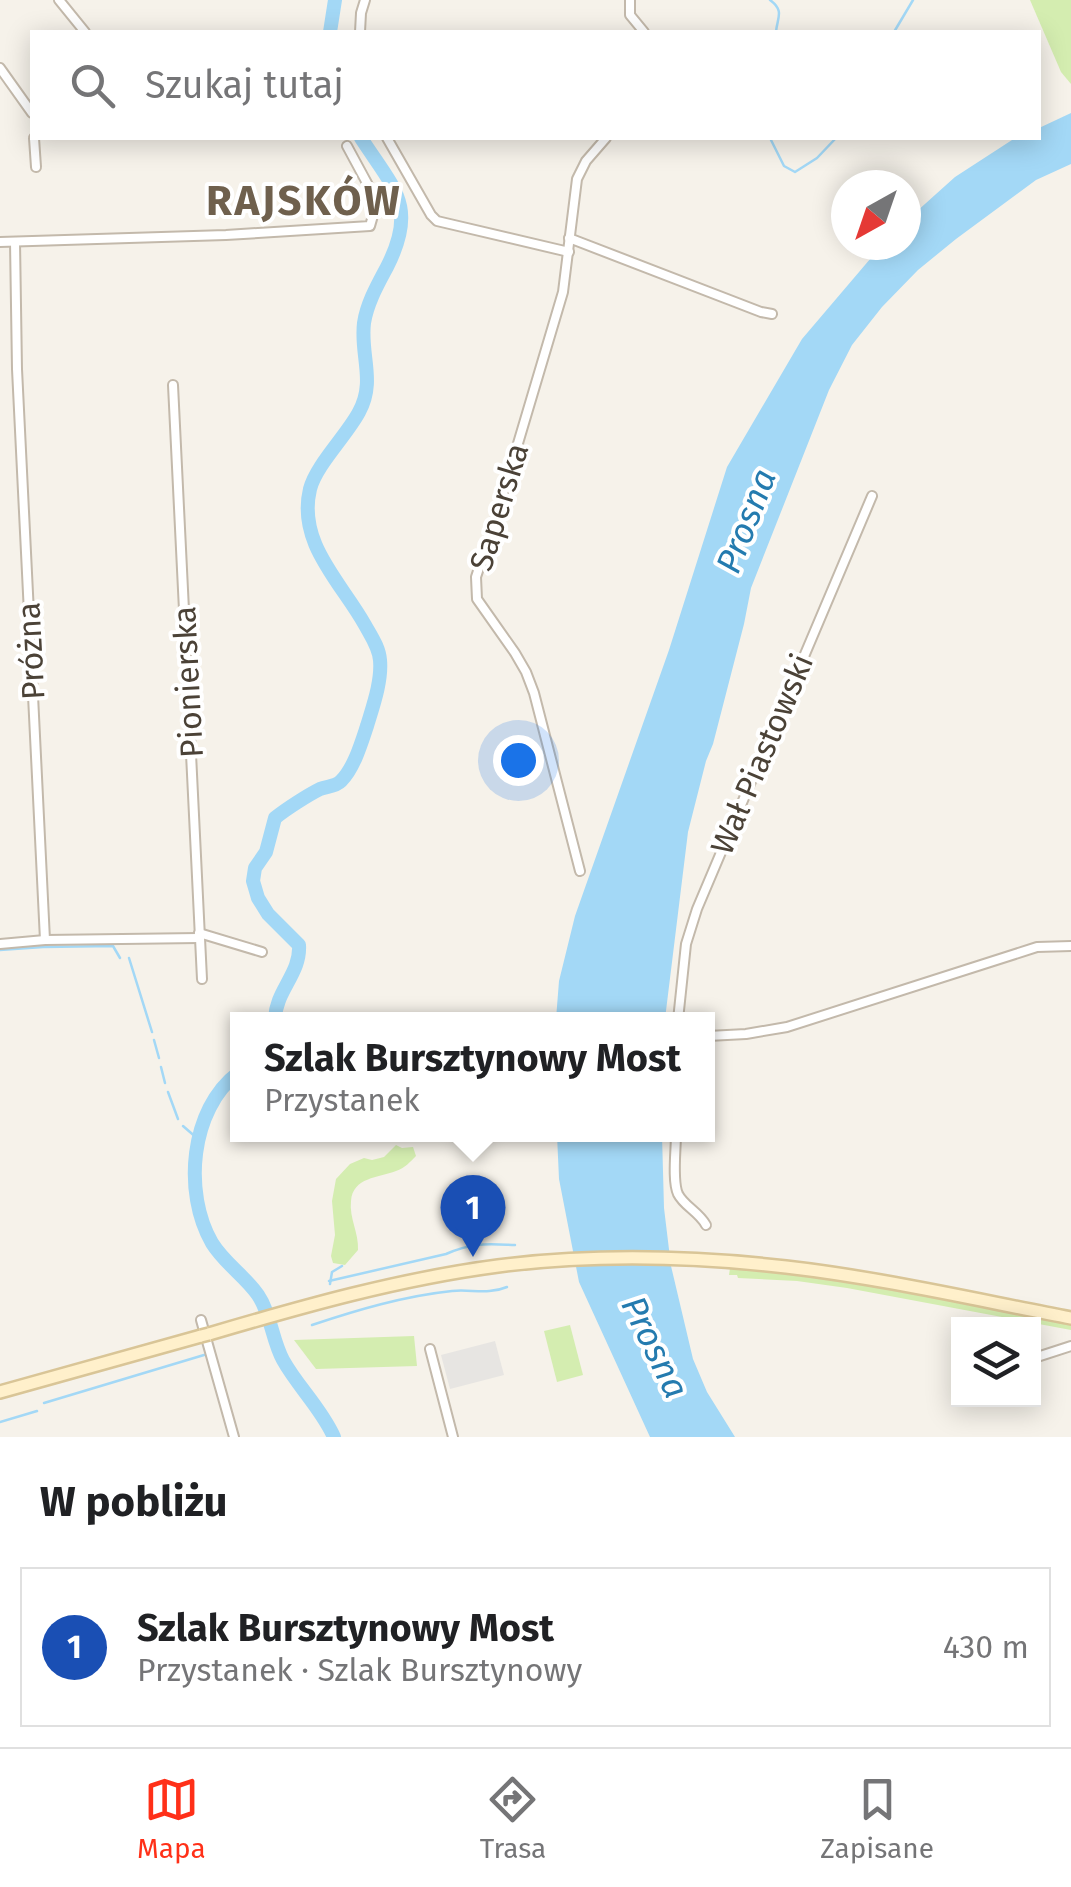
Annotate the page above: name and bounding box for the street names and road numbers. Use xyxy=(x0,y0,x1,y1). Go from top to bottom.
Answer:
street label: Saperska xyxy=(462,439,536,575)
street label: Próżna xyxy=(9,601,53,701)
street label: Pionierska xyxy=(165,605,211,759)
street label: Wał Piastowski xyxy=(703,648,821,860)

